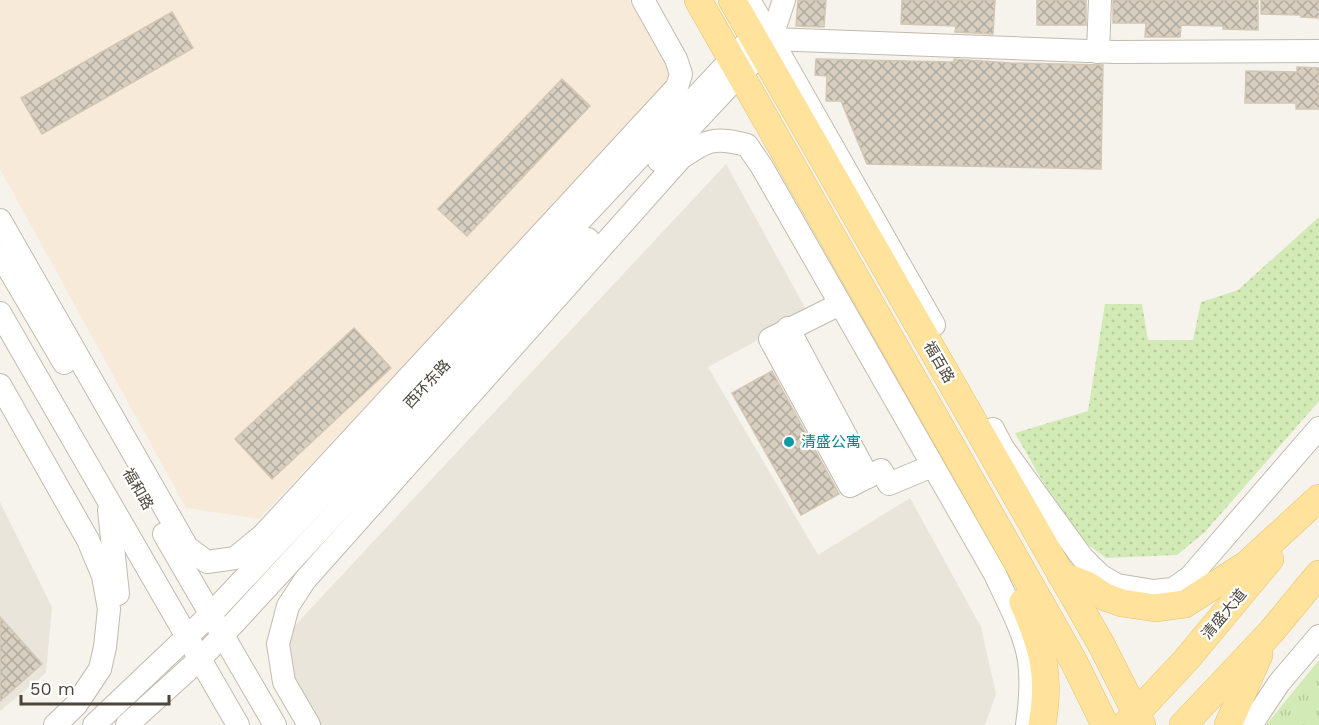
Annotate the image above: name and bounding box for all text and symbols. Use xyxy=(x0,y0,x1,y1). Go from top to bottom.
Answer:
street label: 福百路 xyxy=(920,338,958,386)
street label: 西环东路 xyxy=(400,356,454,412)
place label: 清盛公寓 xyxy=(801,433,861,451)
marker: 清盛公寓 xyxy=(782,435,796,449)
street label: 福和路 xyxy=(119,465,157,513)
street label: 清盛大道 xyxy=(1198,585,1250,643)
scale bar xyxy=(21,668,170,706)
text: 50 m xyxy=(30,678,75,699)

